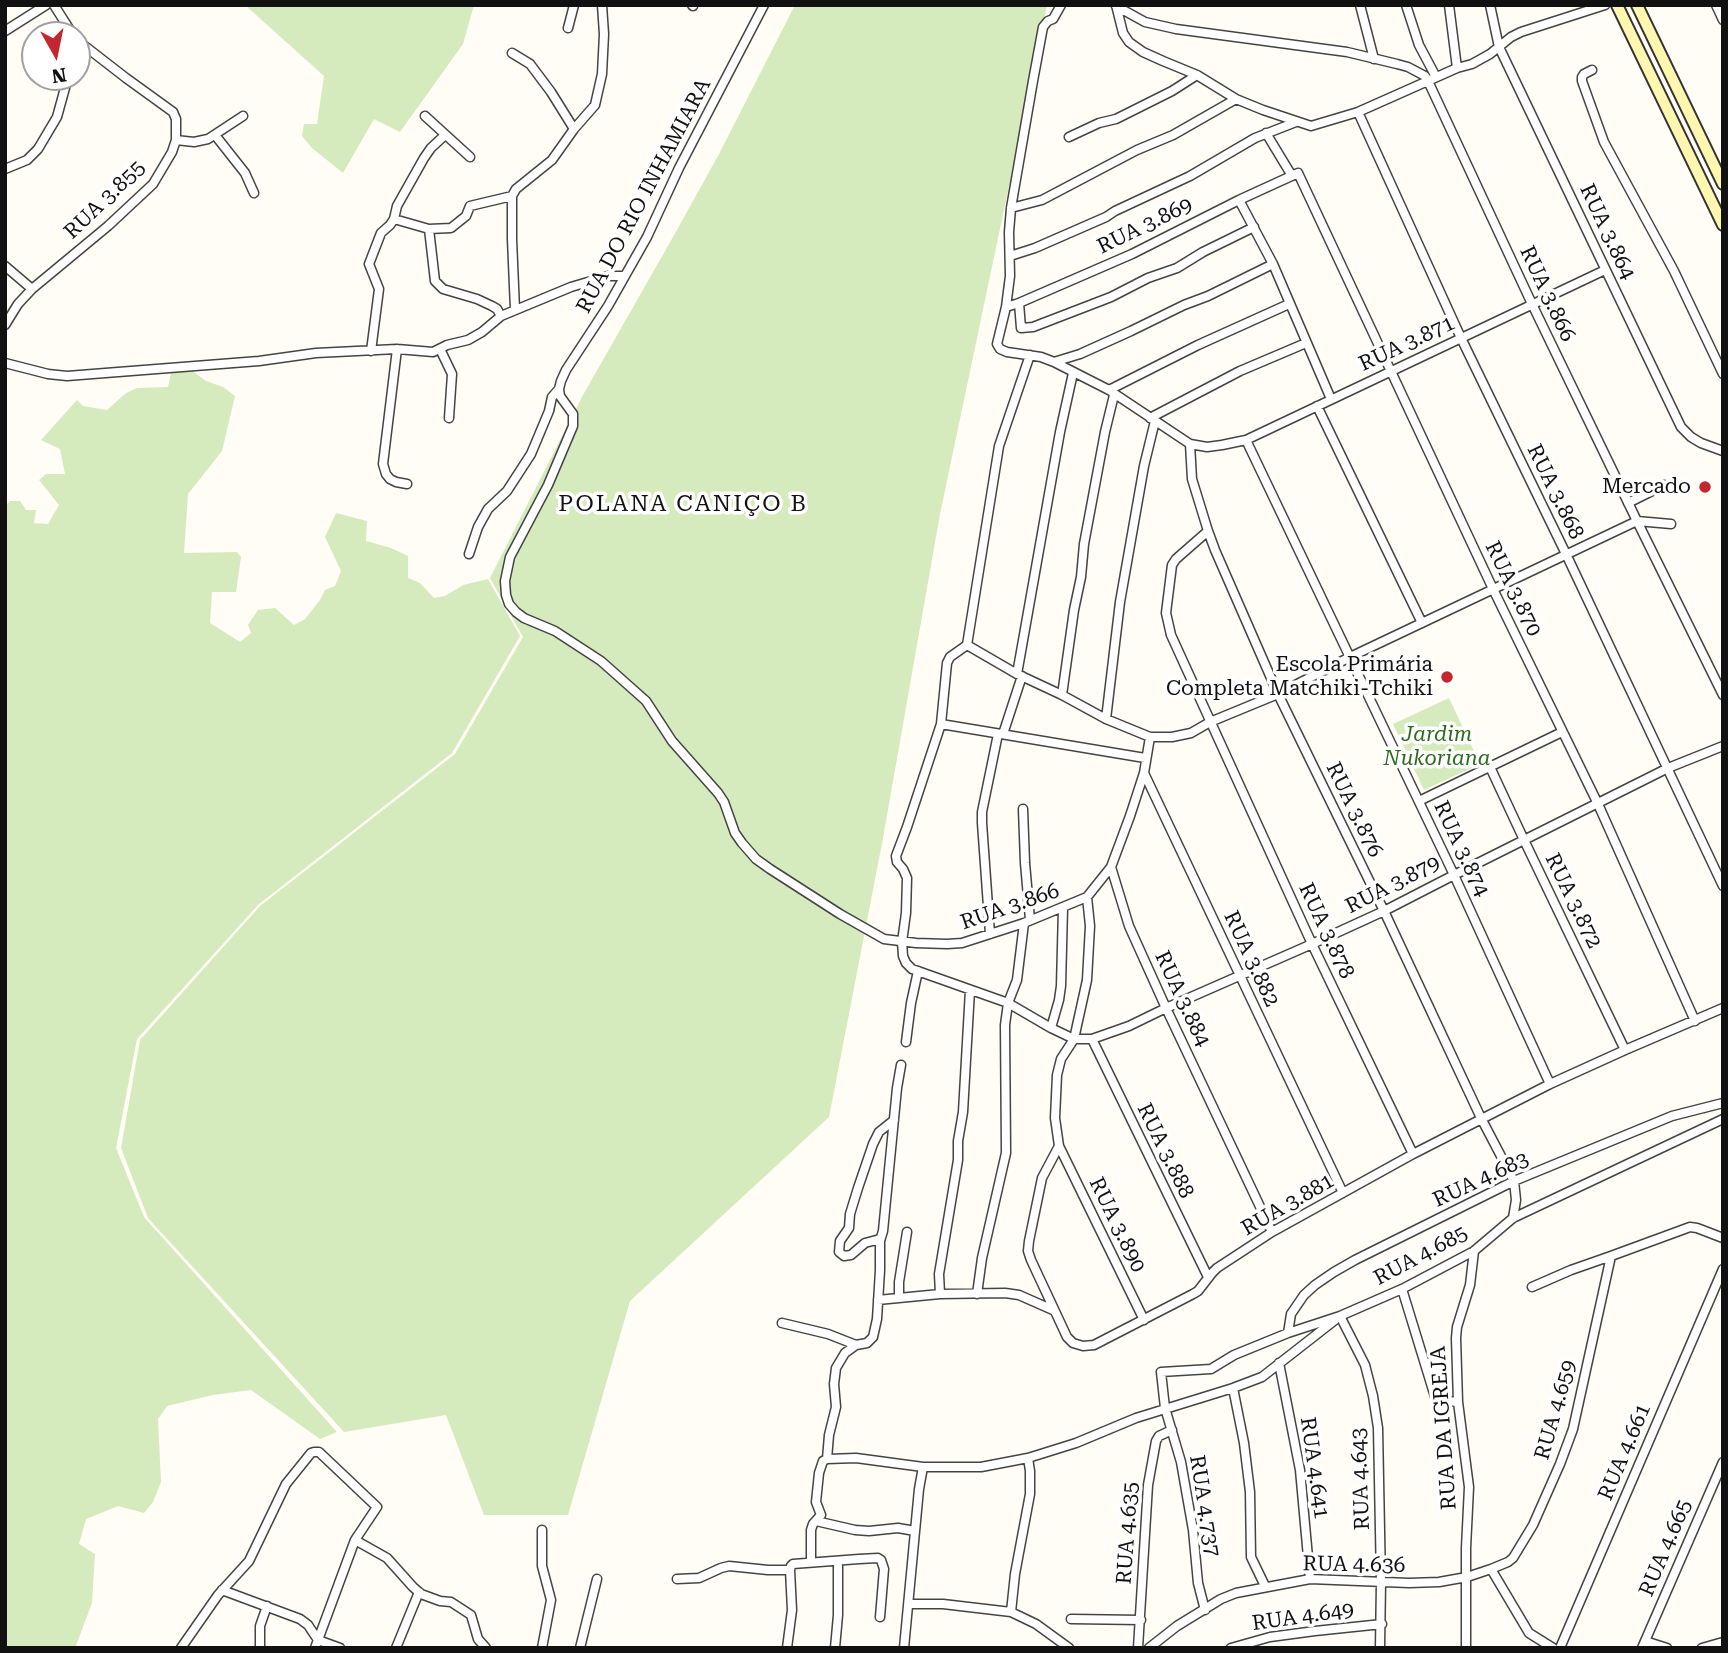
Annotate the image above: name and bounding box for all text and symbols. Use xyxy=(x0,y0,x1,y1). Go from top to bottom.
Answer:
north arrow xyxy=(21,21,91,91)
text: N xyxy=(50,63,68,88)
street label: RUA DO RIO INHAMIARA xyxy=(571,74,717,318)
street label: RUA 3.855 xyxy=(59,155,151,245)
street label: RUA 3.864 xyxy=(1574,180,1640,284)
street label: RUA 3.869 xyxy=(1093,192,1197,260)
street label: RUA 3.866 xyxy=(1514,242,1580,346)
street label: RUA 3.871 xyxy=(1355,311,1459,377)
street label: RUA 3.868 xyxy=(1521,440,1589,544)
place label: Mercado xyxy=(1602,474,1691,500)
marker: Mercado xyxy=(1697,479,1713,495)
district label: POLANA CANIÇO B xyxy=(560,490,806,518)
street label: RUA 3.870 xyxy=(1479,537,1547,641)
place label: Escola Primária Completa Matchiki-Tchiki xyxy=(1166,652,1433,702)
marker: Escola Primária Completa Matchiki-Tchiki xyxy=(1439,669,1455,685)
park label: Jardim Nukoriana xyxy=(1384,722,1490,772)
street label: RUA 3.876 xyxy=(1320,758,1388,862)
street label: RUA 3.874 xyxy=(1428,797,1494,901)
street label: RUA 3.872 xyxy=(1539,849,1607,953)
street label: RUA 3.879 xyxy=(1342,850,1444,920)
street label: RUA 3.866 xyxy=(957,878,1063,936)
street label: RUA 3.878 xyxy=(1293,879,1359,983)
street label: RUA 3.882 xyxy=(1218,907,1284,1011)
street label: RUA 3.884 xyxy=(1149,947,1215,1051)
street label: RUA 3.888 xyxy=(1131,1099,1199,1203)
street label: RUA 4.683 xyxy=(1429,1147,1533,1213)
street label: RUA 3.881 xyxy=(1237,1168,1339,1242)
street label: RUA 3.890 xyxy=(1083,1173,1151,1277)
street label: RUA 4.685 xyxy=(1370,1221,1472,1291)
street label: RUA DA IGREJA xyxy=(1426,1345,1462,1511)
street label: RUA 4.659 xyxy=(1530,1357,1582,1463)
street label: RUA 4.661 xyxy=(1593,1400,1657,1504)
street label: RUA 4.641 xyxy=(1294,1415,1334,1521)
street label: RUA 4.643 xyxy=(1347,1427,1375,1531)
street label: RUA 4.737 xyxy=(1184,1453,1224,1559)
street label: RUA 4.635 xyxy=(1112,1481,1144,1585)
street label: RUA 4.665 xyxy=(1634,1496,1698,1600)
street label: RUA 4.636 xyxy=(1302,1552,1406,1578)
street label: RUA 4.649 xyxy=(1250,1597,1356,1637)

